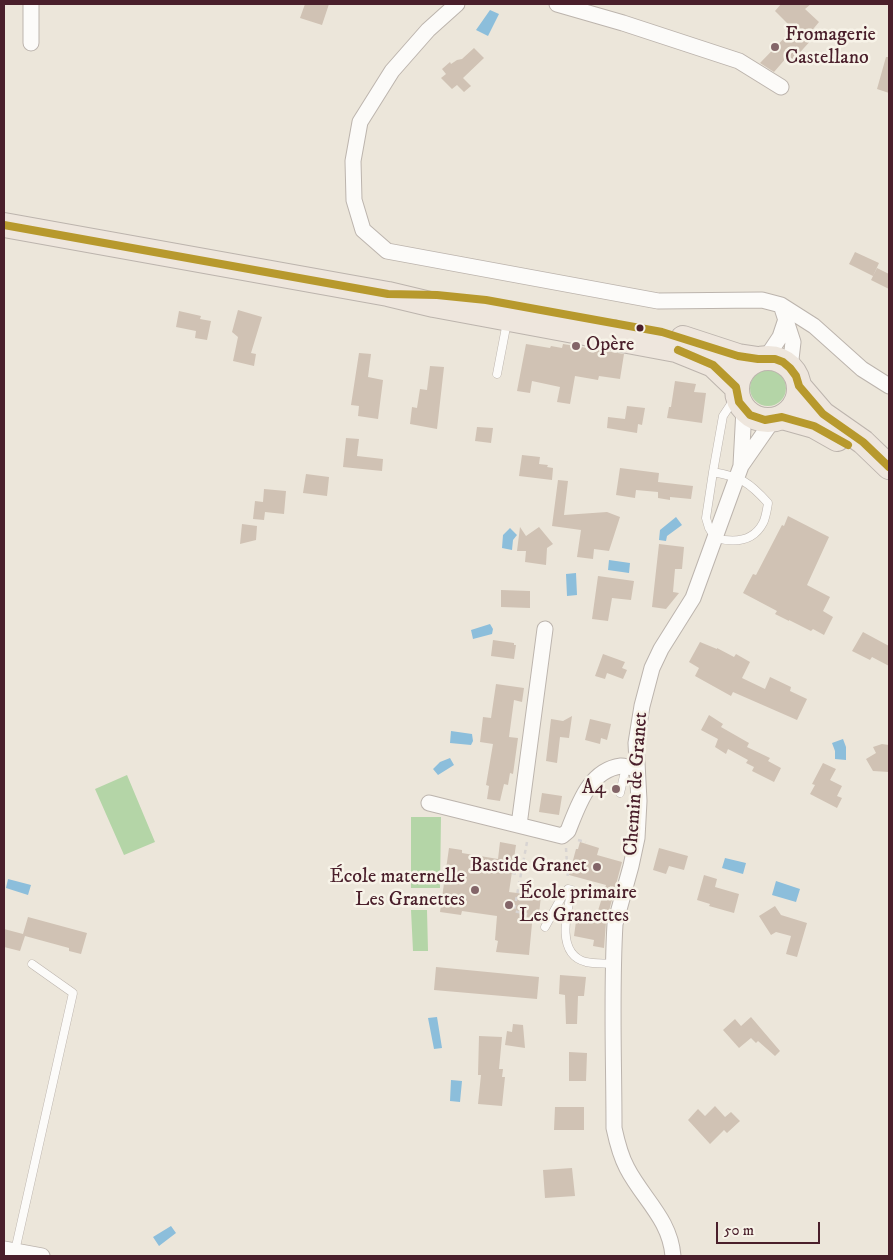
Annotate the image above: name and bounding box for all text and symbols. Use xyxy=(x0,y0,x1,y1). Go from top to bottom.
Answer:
place label: Fromagerie Castellano xyxy=(785,24,876,71)
marker: Fromagerie Castellano xyxy=(769,41,781,53)
unlabelled marker xyxy=(635,323,645,333)
place label: Opère xyxy=(586,334,634,358)
marker: Opère xyxy=(570,340,582,352)
street label: Chemin de Granet xyxy=(620,711,654,857)
place label: A4 xyxy=(582,777,606,801)
marker: A4 xyxy=(610,783,622,795)
place label: Bastide Granet xyxy=(470,855,587,879)
marker: Bastide Granet xyxy=(591,861,603,873)
place label: École maternelle Les Granettes xyxy=(330,866,465,913)
place label: École primaire Les Granettes xyxy=(519,882,637,929)
marker: École maternelle Les Granettes xyxy=(469,884,481,896)
marker: École primaire Les Granettes xyxy=(503,899,515,911)
scale bar xyxy=(718,1212,822,1244)
text: 50 m xyxy=(724,1221,754,1240)

